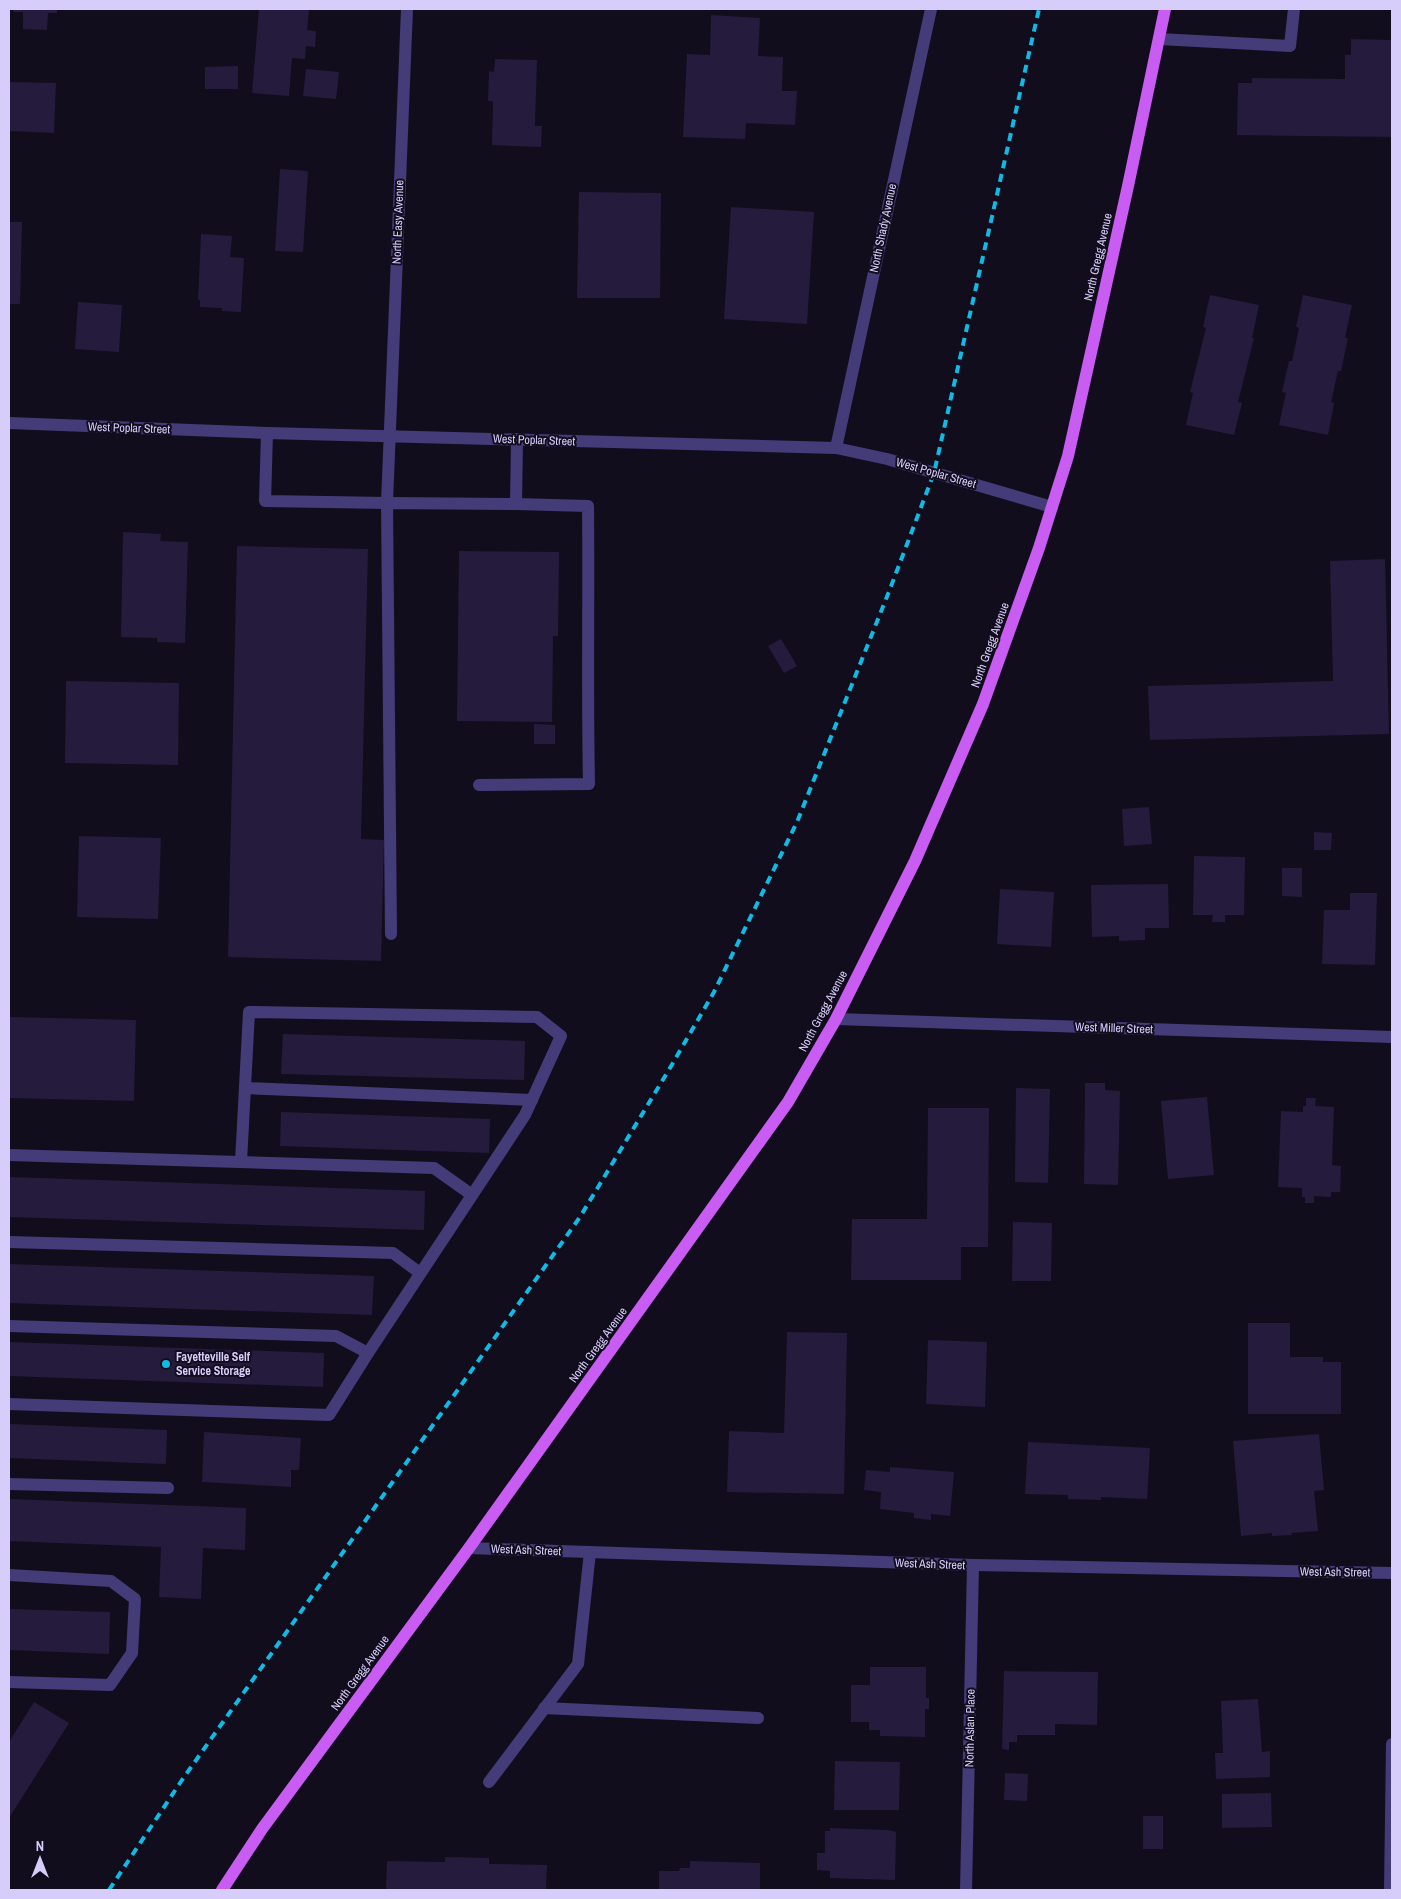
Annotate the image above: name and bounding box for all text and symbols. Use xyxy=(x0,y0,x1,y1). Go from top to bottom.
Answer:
street label: North Easy Avenue xyxy=(389,180,407,264)
street label: North Shady Avenue xyxy=(866,182,900,274)
street label: North Gregg Avenue xyxy=(1080,212,1116,302)
street label: West Poplar Street xyxy=(88,419,171,437)
street label: West Poplar Street xyxy=(493,431,576,449)
street label: West Poplar Street xyxy=(894,454,978,492)
street label: North Gregg Avenue xyxy=(967,600,1013,690)
street label: North Gregg Avenue xyxy=(795,968,851,1054)
street label: West Miller Street xyxy=(1075,1019,1154,1037)
street label: North Gregg Avenue xyxy=(565,1304,631,1386)
place label: Fayetteville Self Service Storage xyxy=(176,1349,251,1379)
marker: Fayetteville Self Service Storage xyxy=(160,1358,172,1370)
street label: West Ash Street xyxy=(491,1541,562,1559)
street label: West Ash Street xyxy=(895,1555,966,1573)
street label: West Ash Street xyxy=(1300,1563,1371,1581)
street label: North Gregg Avenue xyxy=(327,1632,393,1714)
street label: North Aslan Place xyxy=(961,1689,979,1767)
north arrow xyxy=(15,1834,65,1884)
text: N xyxy=(36,1837,44,1855)

